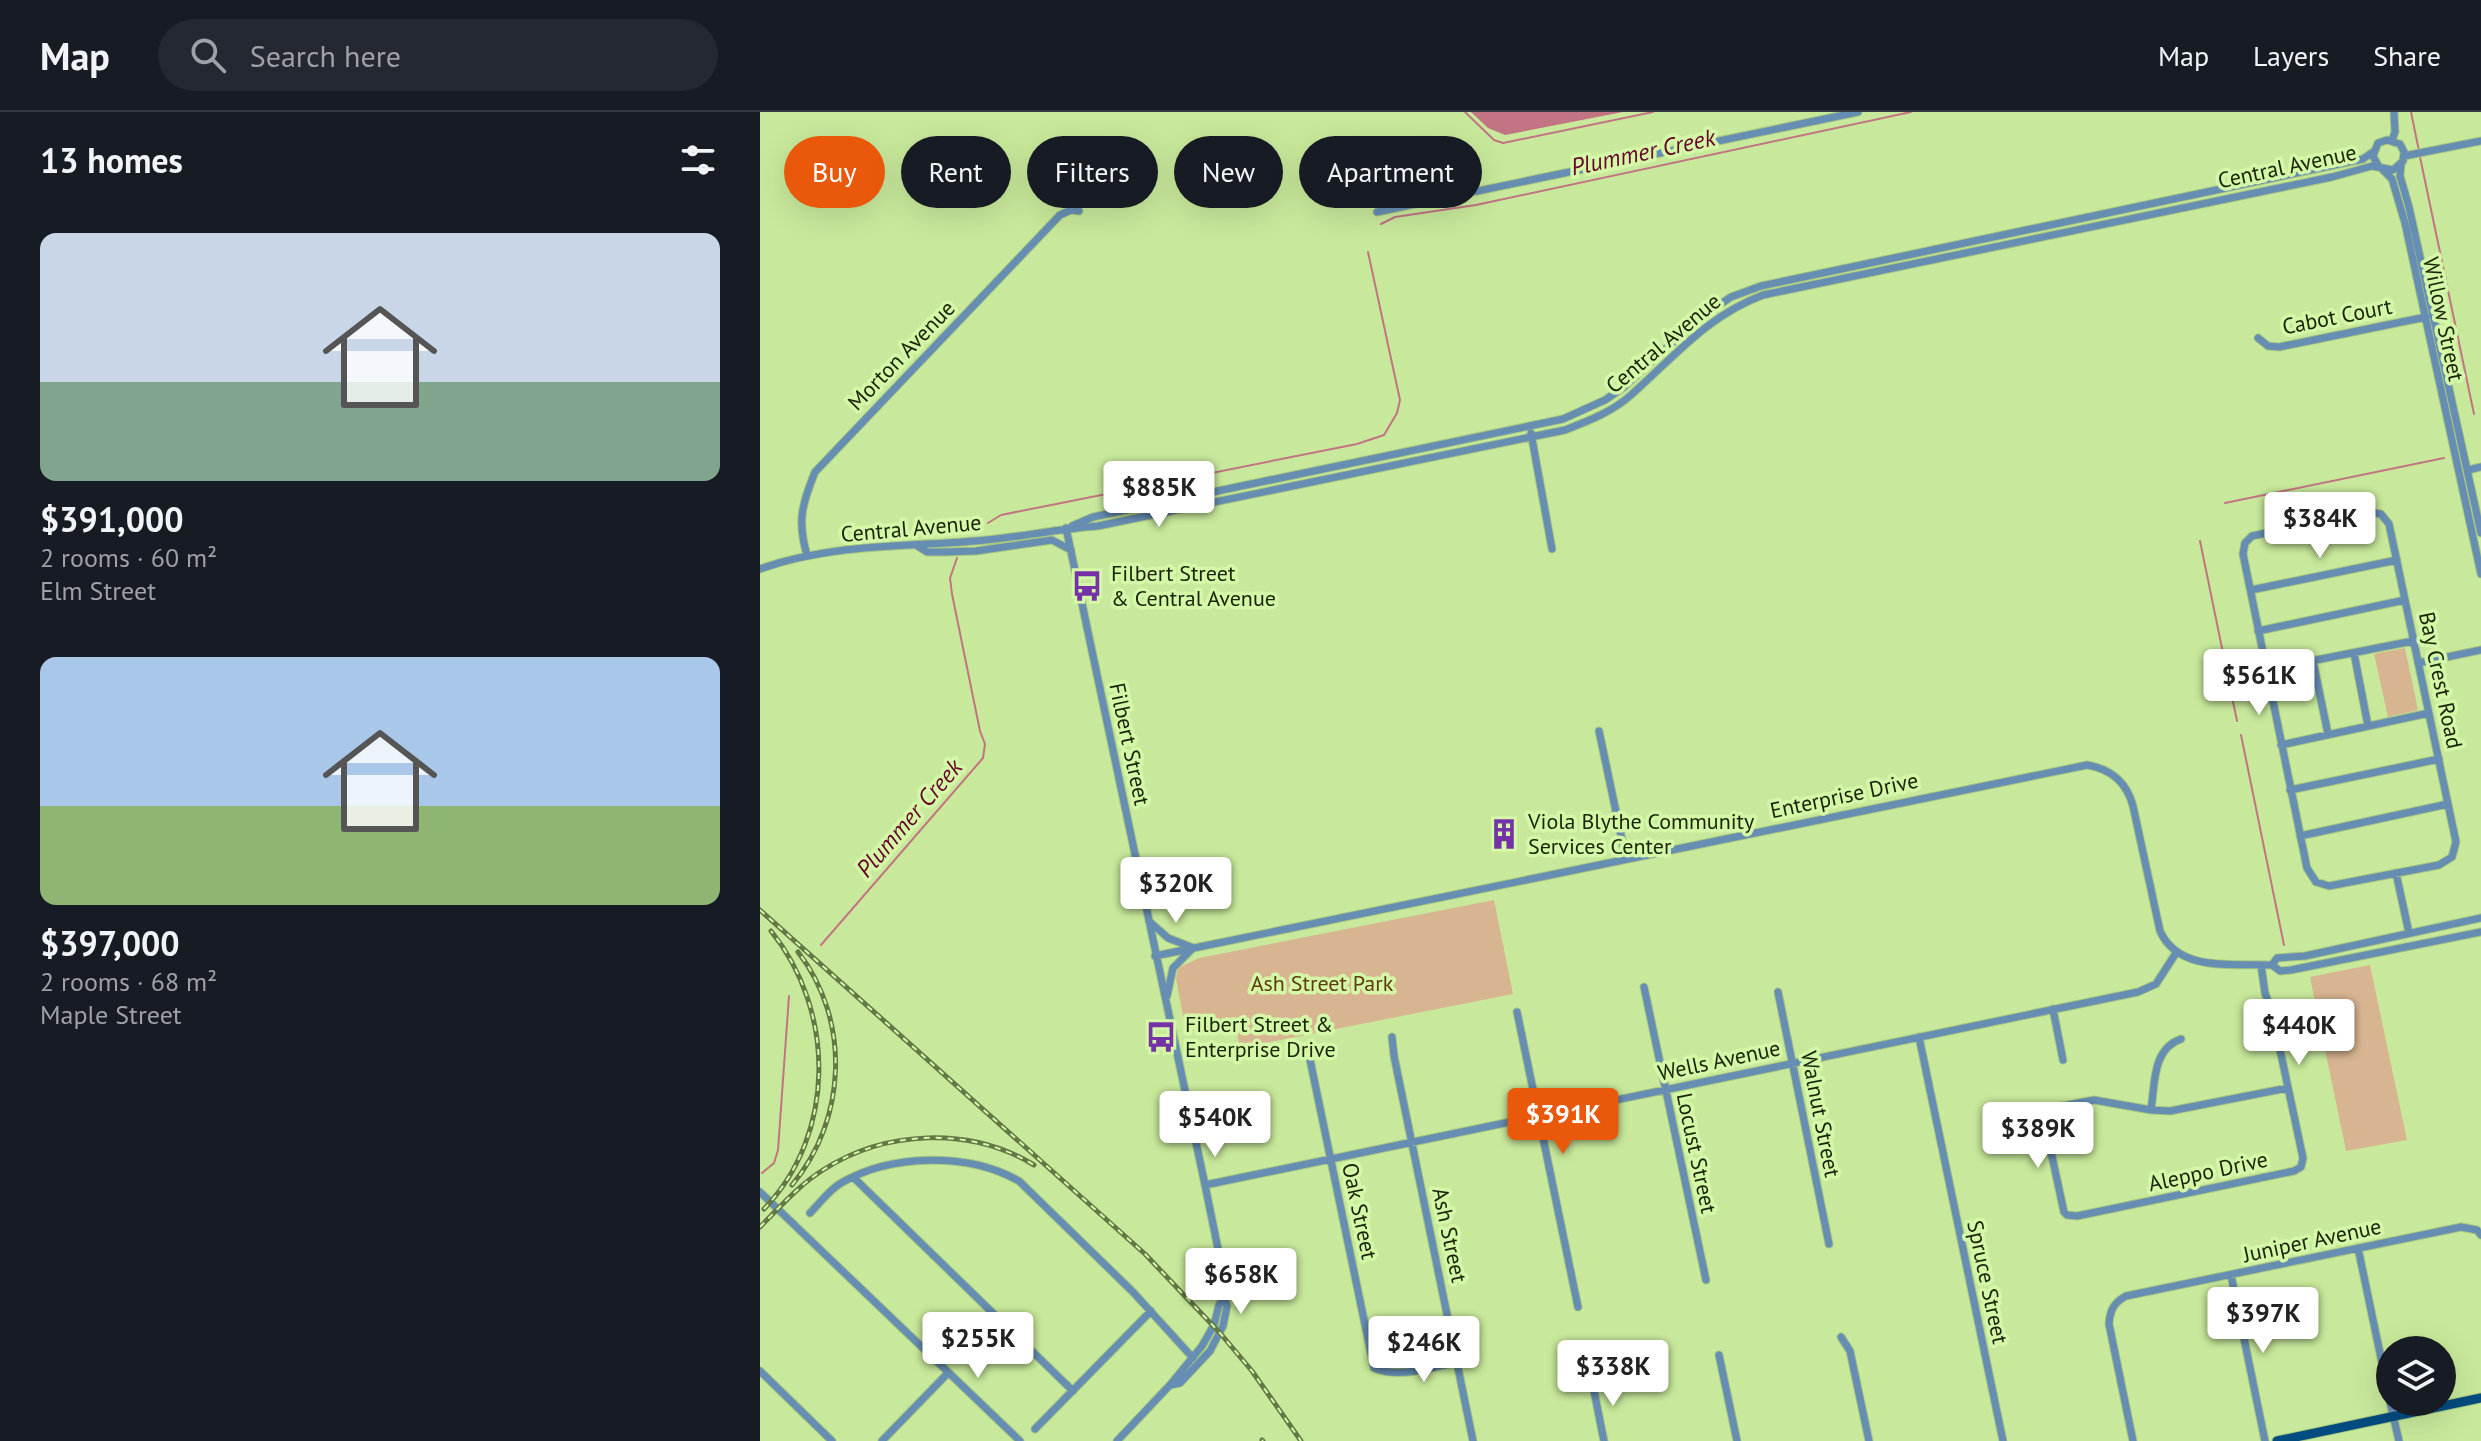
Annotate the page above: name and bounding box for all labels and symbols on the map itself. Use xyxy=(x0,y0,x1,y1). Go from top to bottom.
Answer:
water label: Plummer Creek xyxy=(1568,121,1719,182)
street label: Central Avenue xyxy=(2215,138,2359,194)
street label: Willow Street xyxy=(2417,254,2471,384)
street label: Central Avenue xyxy=(1600,287,1726,399)
street label: Cabot Court xyxy=(2280,292,2395,340)
street label: Morton Avenue xyxy=(842,294,960,416)
pin: $885K xyxy=(1103,461,1215,529)
pin: $384K xyxy=(2264,492,2376,560)
street label: Central Avenue xyxy=(839,508,983,548)
place label: Filbert Street & Central Avenue xyxy=(1111,559,1276,612)
bus stop icon: Filbert Street & Central Avenue xyxy=(1070,569,1104,603)
street label: Bay Crest Road xyxy=(2413,609,2469,751)
pin: $561K xyxy=(2203,649,2315,717)
street label: Filbert Street xyxy=(1103,680,1157,808)
water label: Plummer Creek xyxy=(849,752,970,884)
street label: Enterprise Drive xyxy=(1767,766,1921,824)
place label: Viola Blythe Community Services Center xyxy=(1527,807,1755,860)
building icon: Viola Blythe Community Services Center xyxy=(1487,817,1521,851)
pin: $320K xyxy=(1120,857,1232,925)
park label: Ash Street Park xyxy=(1251,969,1394,997)
pin: $440K xyxy=(2243,999,2355,1067)
place label: Filbert Street & Enterprise Drive xyxy=(1185,1010,1336,1063)
bus stop icon: Filbert Street & Enterprise Drive xyxy=(1144,1020,1178,1054)
street label: Wells Avenue xyxy=(1655,1033,1783,1087)
street label: Walnut Street xyxy=(1795,1048,1847,1180)
pin: $391K xyxy=(1507,1088,1619,1156)
street label: Locust Street xyxy=(1671,1090,1724,1216)
pin: $540K xyxy=(1159,1091,1271,1159)
pin: $389K xyxy=(1982,1102,2094,1170)
street label: Aleppo Drive xyxy=(2146,1145,2270,1197)
street label: Oak Street xyxy=(1336,1160,1384,1262)
street label: Ash Street xyxy=(1426,1185,1474,1286)
street label: Juniper Avenue xyxy=(2239,1212,2384,1269)
street label: Spruce Street xyxy=(1961,1218,2015,1347)
pin: $658K xyxy=(1185,1248,1297,1316)
pin: $397K xyxy=(2207,1287,2319,1355)
pin: $255K xyxy=(922,1312,1034,1380)
pin: $246K xyxy=(1368,1316,1480,1384)
pin: $338K xyxy=(1557,1340,1669,1408)

